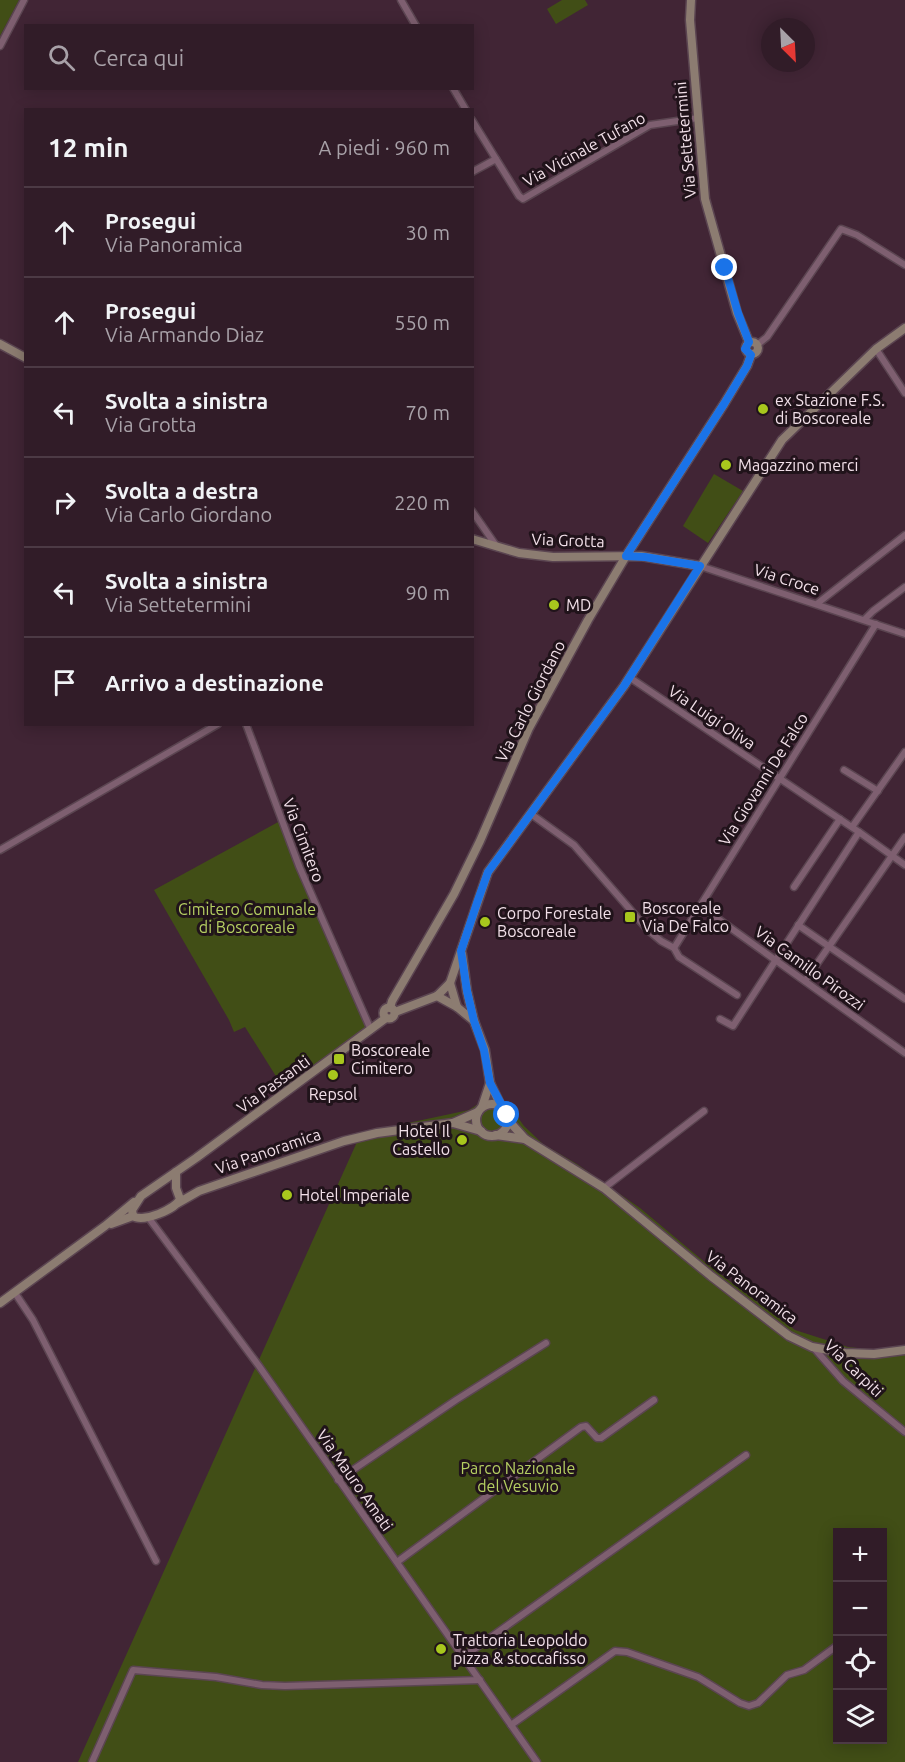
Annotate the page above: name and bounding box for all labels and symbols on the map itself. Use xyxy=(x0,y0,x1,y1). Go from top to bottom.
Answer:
north arrow xyxy=(761,18,815,72)
street label: Via Settetermini xyxy=(671,81,699,199)
street label: Via Vicinale Tufano xyxy=(520,108,648,190)
route end xyxy=(711,254,737,280)
place label: ex Stazione F.S. di Boscoreale xyxy=(775,391,885,427)
marker: ex Stazione F.S. di Boscoreale xyxy=(756,402,770,416)
place label: Magazzino merci xyxy=(738,456,858,474)
marker: Magazzino merci xyxy=(719,458,733,472)
street label: Via Grotta xyxy=(531,530,605,550)
street label: Via Croce xyxy=(752,560,822,598)
place label: MD xyxy=(566,596,591,614)
marker: MD xyxy=(547,598,561,612)
street label: Via Carlo Giordano xyxy=(492,637,568,765)
street label: Via Luigi Oliva xyxy=(665,681,759,753)
street label: Via Giovanni De Falco xyxy=(715,709,811,849)
street label: Via Cimitero xyxy=(280,796,328,884)
place label: Boscoreale Via De Falco xyxy=(642,899,729,935)
park label: Cimitero Comunale di Boscoreale xyxy=(178,900,316,936)
place label: Corpo Forestale Boscoreale xyxy=(497,904,612,940)
marker: Boscoreale Via De Falco xyxy=(623,910,637,924)
marker: Corpo Forestale Boscoreale xyxy=(478,915,492,929)
street label: Via Camillo Pirozzi xyxy=(752,922,868,1014)
place label: Boscoreale Cimitero xyxy=(351,1041,430,1077)
street label: Via Passanti xyxy=(233,1052,313,1116)
marker: Boscoreale Cimitero xyxy=(332,1052,346,1066)
marker: Repsol xyxy=(326,1068,340,1082)
place label: Repsol xyxy=(309,1085,357,1103)
route start xyxy=(493,1101,519,1127)
place label: Hotel Il Castello xyxy=(392,1122,450,1158)
street label: Via Panoramica xyxy=(213,1125,323,1177)
marker: Hotel Il Castello xyxy=(455,1133,469,1147)
place label: Hotel Imperiale xyxy=(299,1186,410,1204)
marker: Hotel Imperiale xyxy=(280,1188,294,1202)
street label: Via Panoramica xyxy=(703,1247,801,1327)
street label: Via Carpiti xyxy=(821,1336,887,1400)
street label: Via Mauro Amati xyxy=(313,1426,397,1534)
park label: Parco Nazionale del Vesuvio xyxy=(461,1459,575,1495)
place label: Trattoria Leopoldo pizza & stoccafisso xyxy=(453,1631,587,1667)
marker: Trattoria Leopoldo pizza & stoccafisso xyxy=(434,1642,448,1656)

